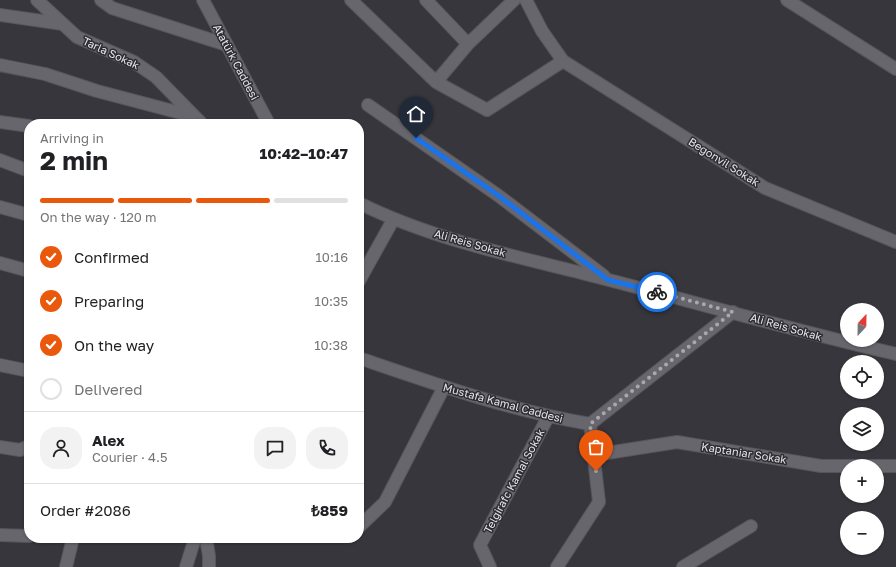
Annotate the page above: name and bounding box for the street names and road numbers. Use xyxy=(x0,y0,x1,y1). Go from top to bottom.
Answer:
street label: Atatürk Caddesi xyxy=(211,22,262,102)
street label: Tarla Sokak xyxy=(81,34,142,71)
street label: Begonvil Sokak xyxy=(686,135,762,189)
street label: Ali Reis Sokak xyxy=(433,226,507,259)
street label: Ali Reis Sokak xyxy=(749,310,823,343)
street label: Mustafa Kamal Caddesi xyxy=(442,380,565,425)
street label: Telgirafc Kamal Sokak xyxy=(480,426,547,535)
street label: Kaptaniar Sokak xyxy=(700,439,788,466)

